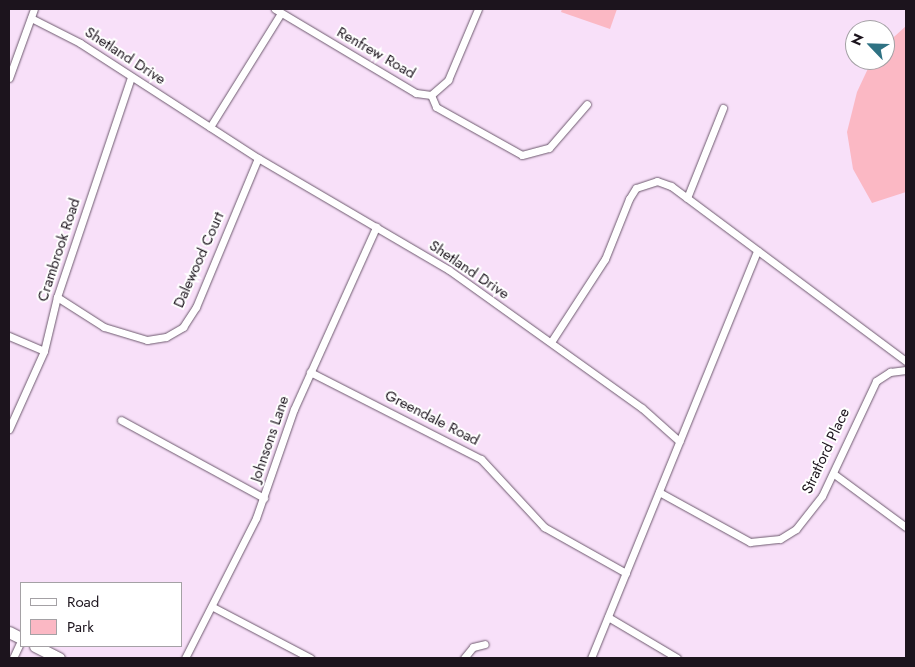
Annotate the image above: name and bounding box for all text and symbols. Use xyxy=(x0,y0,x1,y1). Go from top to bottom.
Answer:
north arrow xyxy=(845,20,895,70)
street label: Shetland Drive xyxy=(81,23,169,89)
street label: Renfrew Road xyxy=(333,23,419,83)
text: N xyxy=(846,30,869,48)
street label: Crambrook Road xyxy=(34,196,84,304)
street label: Dalewood Court xyxy=(170,209,228,311)
street label: Shetland Drive xyxy=(426,237,512,303)
street label: Greendale Road xyxy=(382,386,482,450)
street label: Johnsons Lane xyxy=(247,394,293,484)
street label: Stratford Place xyxy=(798,405,854,497)
legend xyxy=(20,582,182,647)
text: Road xyxy=(67,591,99,613)
text: Park xyxy=(67,616,94,638)

